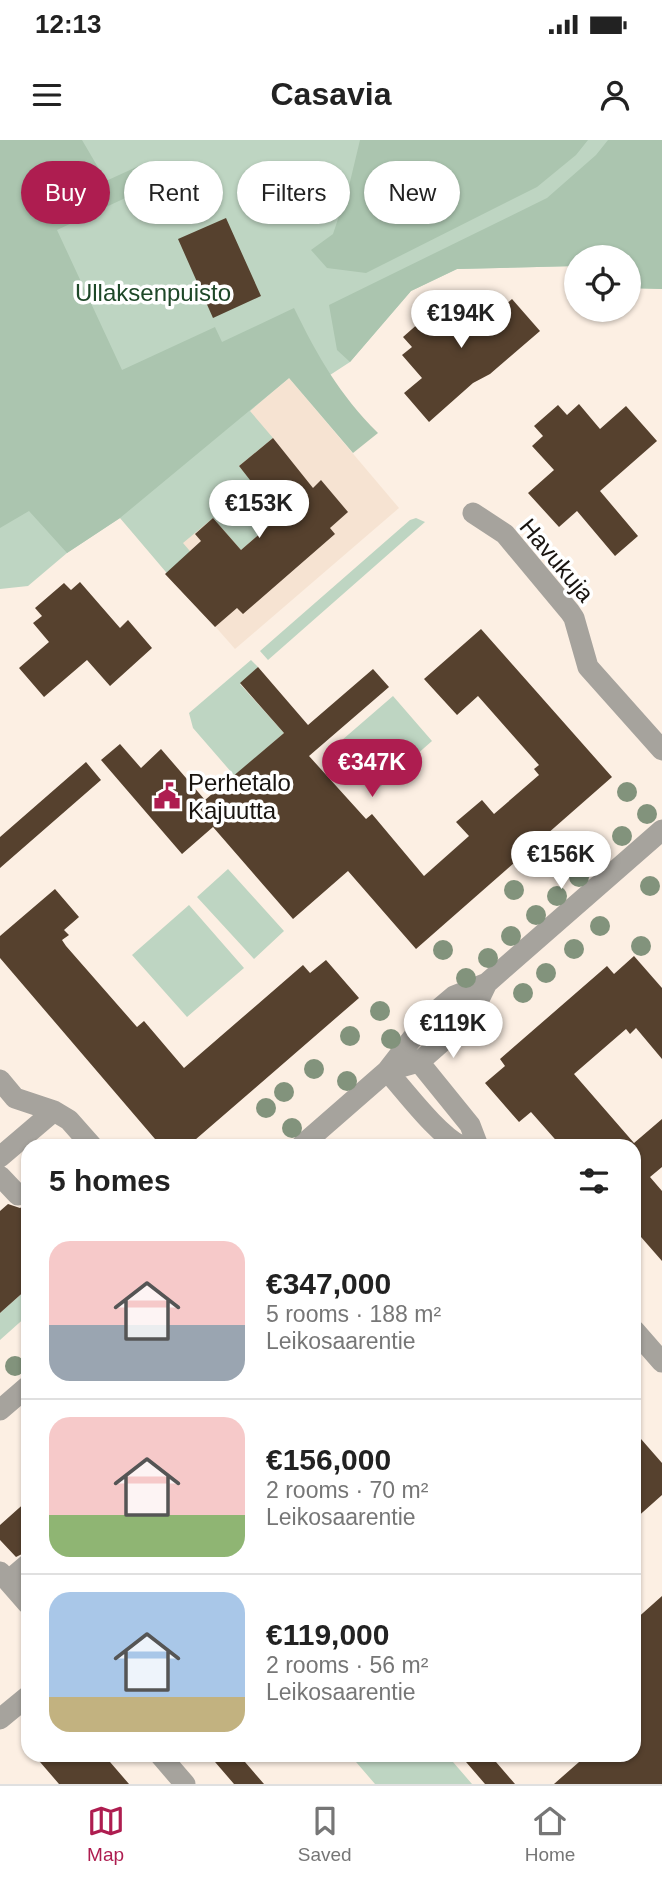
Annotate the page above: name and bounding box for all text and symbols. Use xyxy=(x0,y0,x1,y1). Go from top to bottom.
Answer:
text: 12:13 xyxy=(35,9,102,39)
icon: menu xyxy=(28,76,66,114)
text: Casavia xyxy=(271,76,391,112)
icon: person xyxy=(596,76,634,114)
chip: Buy xyxy=(21,161,110,224)
chip: Rent xyxy=(124,161,223,224)
chip: Filters xyxy=(237,161,350,224)
chip: New xyxy=(364,161,460,224)
map controls xyxy=(564,245,641,322)
button: locate xyxy=(564,245,641,322)
park label: Ullaksenpuisto xyxy=(75,279,231,306)
pin: €194K xyxy=(412,290,510,350)
text: €194K xyxy=(427,300,495,326)
pin: €153K xyxy=(210,480,308,540)
text: €153K xyxy=(225,490,293,516)
street label: Havukuja xyxy=(514,513,600,607)
pin: €347K xyxy=(323,740,421,799)
text: €347K xyxy=(338,749,406,775)
place label: Perhetalo Kajuutta xyxy=(188,769,291,824)
public building icon: Perhetalo Kajuutta xyxy=(152,781,182,811)
pin: €156K xyxy=(512,832,610,891)
text: €156K xyxy=(527,841,595,867)
pin: €119K xyxy=(404,1000,502,1060)
text: €119K xyxy=(420,1010,486,1036)
icon: filters xyxy=(575,1162,613,1200)
text: 5 homes xyxy=(49,1164,171,1197)
text: €347,000 xyxy=(266,1267,391,1300)
icon: home xyxy=(105,1269,189,1353)
text: 5 rooms · 188 m² xyxy=(266,1301,441,1327)
text: Leikosaarentie xyxy=(266,1328,416,1354)
text: €156,000 xyxy=(266,1443,391,1476)
icon: home xyxy=(105,1445,189,1529)
text: 2 rooms · 70 m² xyxy=(266,1477,428,1503)
text: Leikosaarentie xyxy=(266,1504,416,1530)
text: €119,000 xyxy=(266,1618,389,1651)
icon: home xyxy=(105,1620,189,1704)
text: 2 rooms · 56 m² xyxy=(266,1652,428,1678)
text: Leikosaarentie xyxy=(266,1679,416,1705)
tab: Map xyxy=(87,1802,125,1866)
tab: Saved xyxy=(298,1802,352,1866)
tab: Home xyxy=(525,1802,575,1866)

